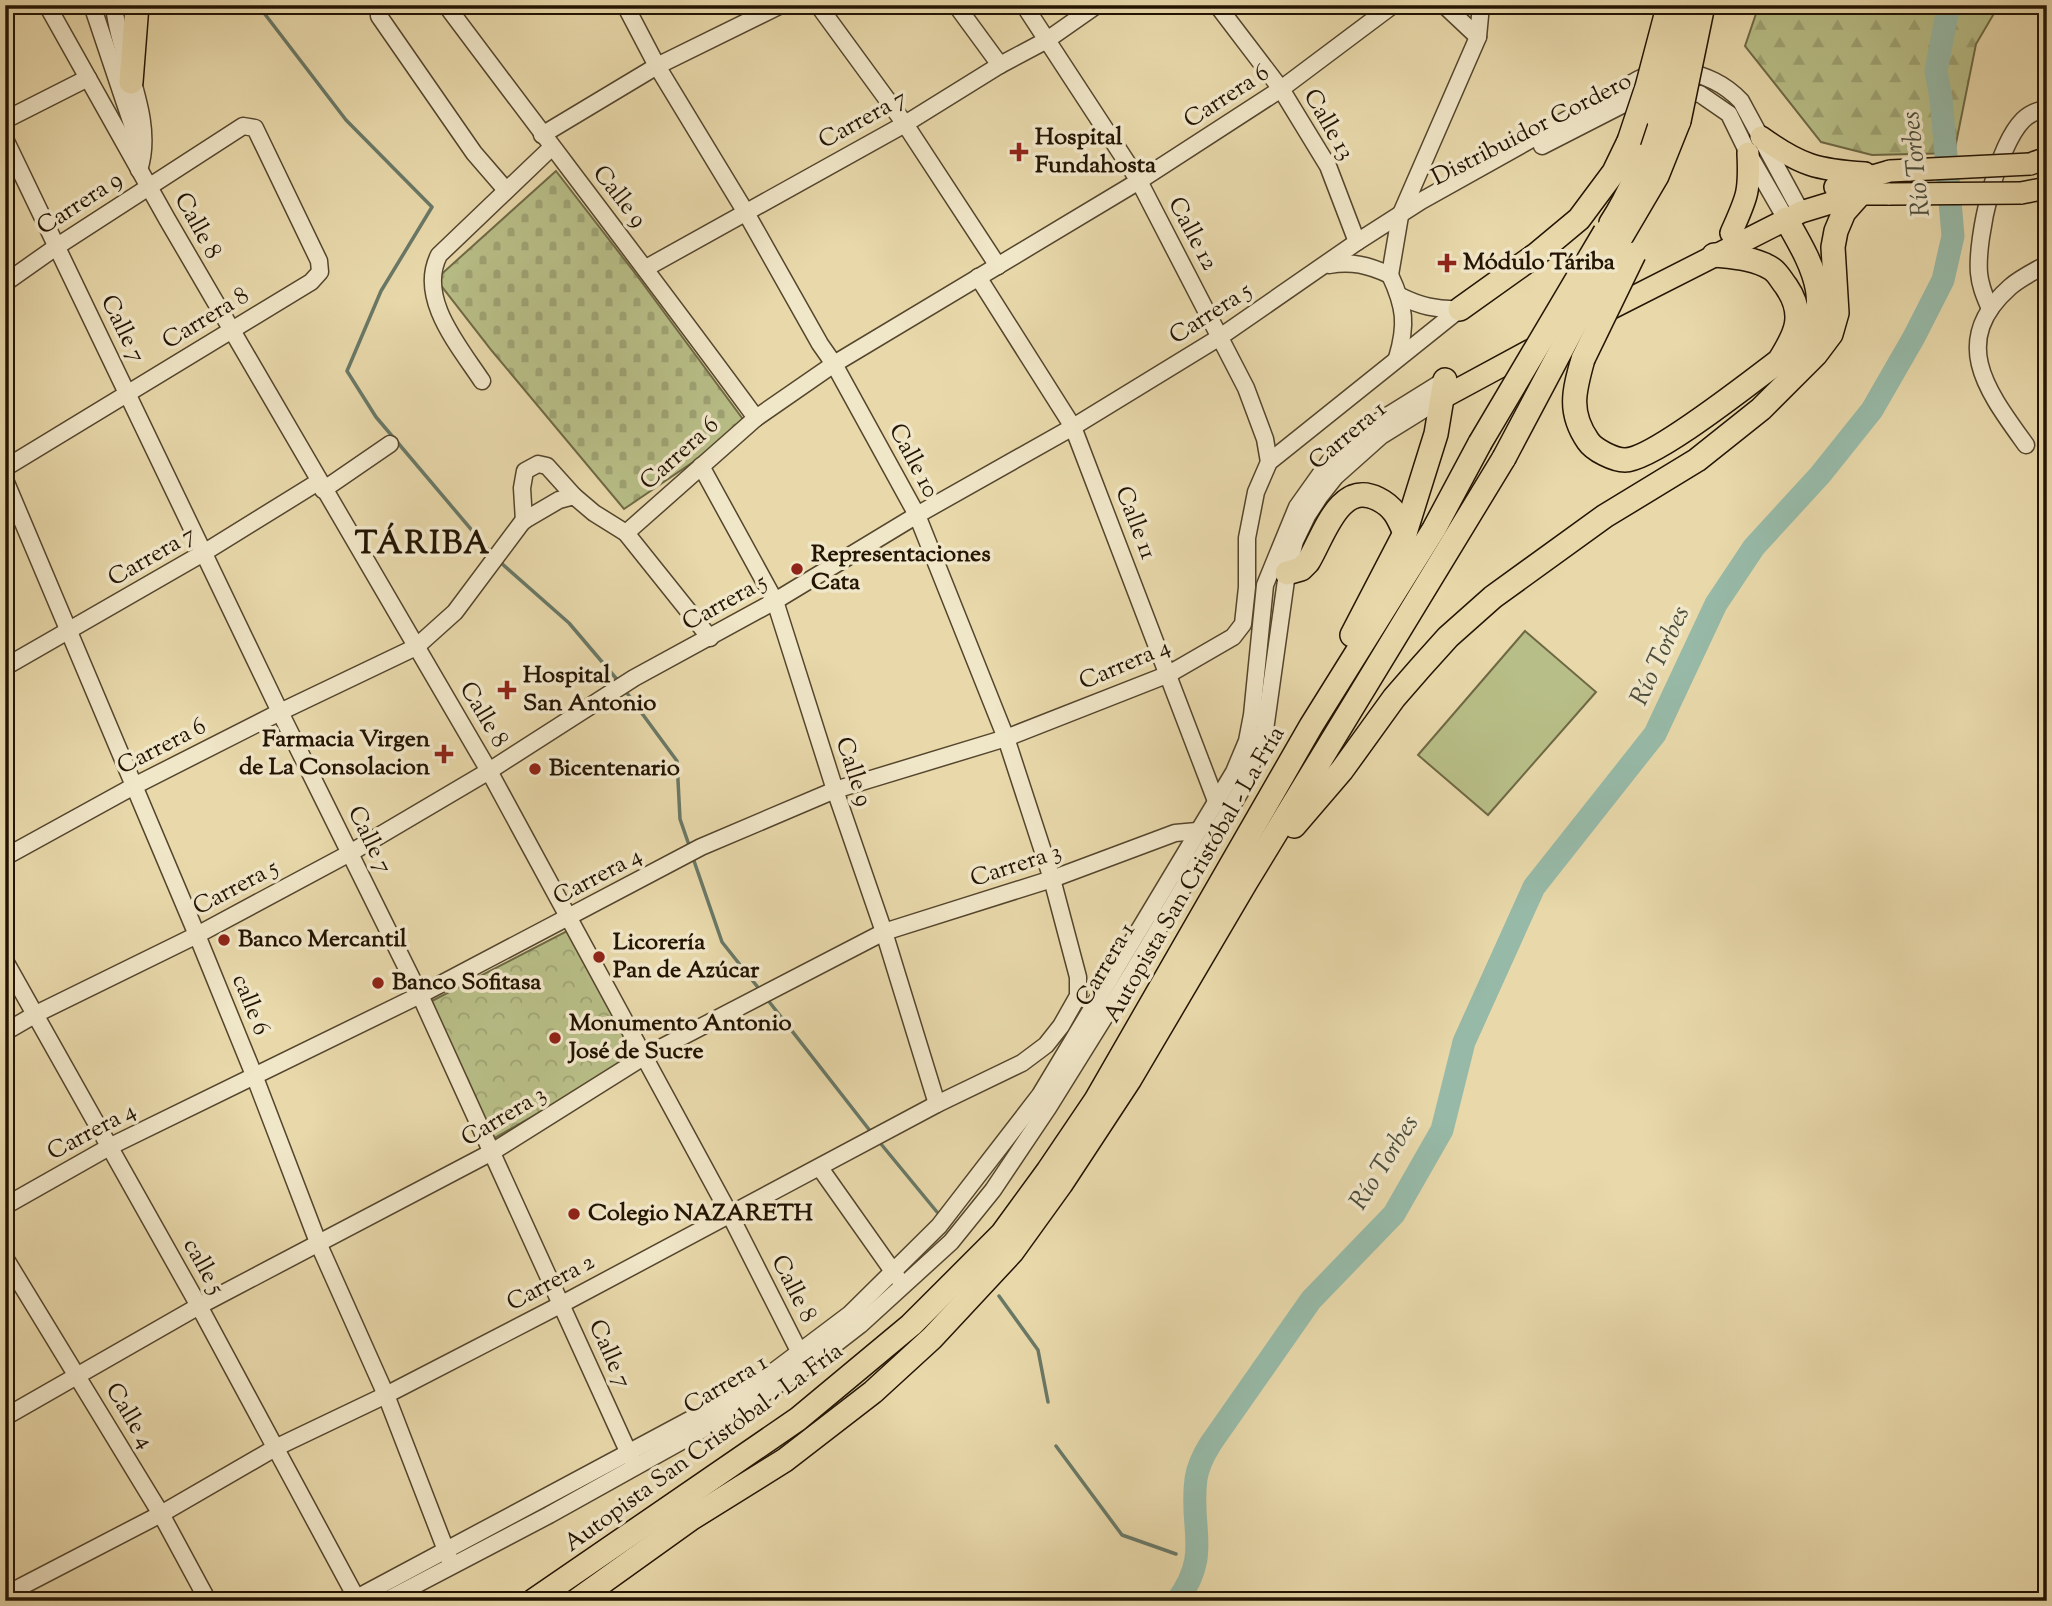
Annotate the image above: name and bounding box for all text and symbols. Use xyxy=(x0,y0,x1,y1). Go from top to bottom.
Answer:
street label: Carrera 6 xyxy=(1177,57,1277,137)
street label: Distribuidor Cordero xyxy=(1426,65,1638,195)
street label: Carrera 7 xyxy=(813,82,913,158)
street label: Calle 13 xyxy=(1294,83,1362,167)
water label: Río Torbes xyxy=(1893,109,1941,219)
place label: Hospital Fundahosta xyxy=(1035,121,1157,183)
marker: Hospital Fundahosta xyxy=(1009,142,1029,162)
street label: Calle 9 xyxy=(584,158,654,236)
street label: Carrera 9 xyxy=(31,164,129,244)
street label: Calle 8 xyxy=(165,186,229,266)
street label: Calle 12 xyxy=(1158,191,1226,277)
place label: Módulo Táriba xyxy=(1463,246,1616,280)
marker: Módulo Táriba xyxy=(1437,253,1457,273)
street label: Carrera 5 xyxy=(1163,275,1259,353)
street label: Carrera 8 xyxy=(156,280,256,358)
street label: Calle 7 xyxy=(91,289,153,369)
street label: Carrera 1 xyxy=(1302,393,1394,479)
street label: Carrera 6 xyxy=(633,409,727,499)
street label: Calle 10 xyxy=(879,418,947,504)
street label: Calle 11 xyxy=(1106,482,1164,564)
street label: Carrera 7 xyxy=(102,518,202,596)
district label: TÁRIBA xyxy=(355,522,491,568)
place label: Representaciones Cata xyxy=(811,538,991,600)
marker: Representaciones Cata xyxy=(789,561,805,577)
street label: Carrera 5 xyxy=(676,566,774,640)
water label: Río Torbes xyxy=(1622,600,1700,712)
street label: Carrera 4 xyxy=(1074,631,1176,699)
place label: Hospital San Antonio xyxy=(523,659,656,721)
street label: Calle 8 xyxy=(450,676,516,754)
marker: Hospital San Antonio xyxy=(497,680,517,700)
street label: Carrera 6 xyxy=(111,710,213,784)
street label: Autopista San Cristóbal - La Fría xyxy=(1096,720,1294,1030)
place label: Farmacia Virgen de La Consolacion xyxy=(239,723,431,785)
street label: Calle 9 xyxy=(826,733,880,811)
marker: Farmacia Virgen de La Consolacion xyxy=(436,746,452,762)
place label: Bicentenario xyxy=(549,752,680,786)
marker: Bicentenario xyxy=(527,761,543,777)
street label: Calle 7 xyxy=(338,800,400,880)
street label: Carrera 3 xyxy=(966,835,1066,897)
street label: Carrera 4 xyxy=(548,839,648,915)
street label: Carrera 5 xyxy=(187,851,285,925)
street label: Carrera 1 xyxy=(1068,917,1144,1013)
place label: Banco Mercantil xyxy=(238,923,407,957)
place label: Licorería Pan de Azúcar xyxy=(613,926,760,988)
marker: Banco Mercantil xyxy=(216,932,232,948)
marker: Licorería Pan de Azúcar xyxy=(591,949,607,965)
place label: Banco Sofitasa xyxy=(392,966,542,1000)
street label: calle 6 xyxy=(222,969,278,1041)
marker: Banco Sofitasa xyxy=(370,975,386,991)
place label: Monumento Antonio José de Sucre xyxy=(567,1007,792,1069)
marker: Monumento Antonio José de Sucre xyxy=(547,1030,563,1046)
street label: Carrera 3 xyxy=(455,1078,553,1156)
street label: Carrera 4 xyxy=(42,1094,142,1170)
water label: Río Torbes xyxy=(1341,1108,1429,1218)
place label: Colegio NAZARETH xyxy=(588,1197,813,1231)
marker: Colegio NAZARETH xyxy=(566,1206,582,1222)
street label: calle 5 xyxy=(174,1233,232,1301)
street label: Carrera 2 xyxy=(501,1246,601,1320)
street label: Calle 8 xyxy=(762,1249,824,1329)
street label: Calle 7 xyxy=(579,1314,639,1394)
street label: Autopista San Cristóbal - La Fría xyxy=(558,1335,850,1561)
street label: Carrera 1 xyxy=(678,1347,774,1423)
street label: Calle 4 xyxy=(96,1377,162,1455)

